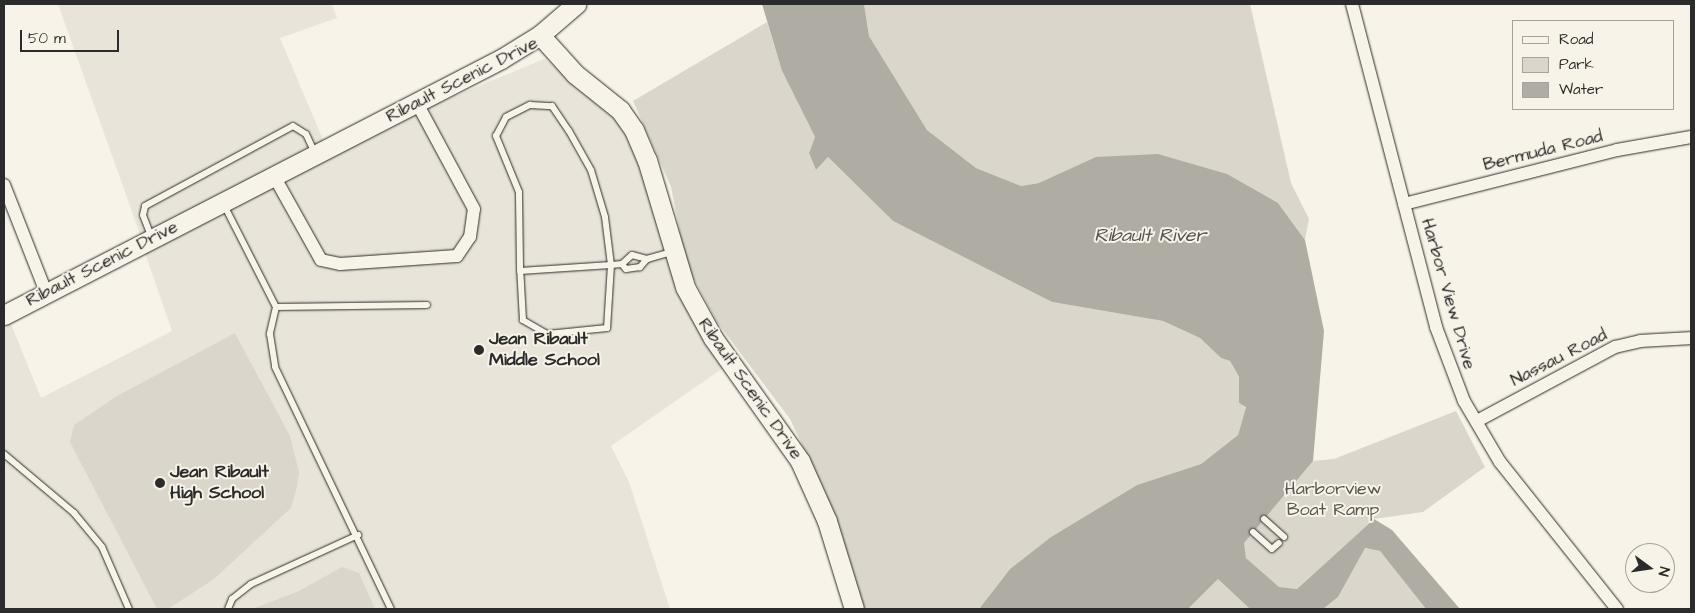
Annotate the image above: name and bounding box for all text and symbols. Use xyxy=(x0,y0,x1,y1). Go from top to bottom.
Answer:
scale bar xyxy=(22,20,121,52)
legend xyxy=(1512,20,1675,110)
text: 50 m xyxy=(28,28,66,49)
text: Road xyxy=(1559,29,1593,50)
street label: Ribault Scenic Drive xyxy=(382,32,542,128)
text: Park xyxy=(1559,54,1594,75)
text: Water xyxy=(1559,79,1603,100)
street label: Bermuda Road xyxy=(1481,126,1605,176)
street label: Ribault Scenic Drive xyxy=(22,216,182,312)
street label: Harbor View Drive xyxy=(1416,216,1480,372)
water label: Ribault River xyxy=(1094,225,1206,247)
street label: Ribault Scenic Drive xyxy=(693,314,807,464)
street label: Nassau Road xyxy=(1507,324,1611,392)
place label: Jean Ribault Middle School xyxy=(489,329,600,372)
marker: Jean Ribault Middle School xyxy=(473,344,485,356)
place label: Jean Ribault High School xyxy=(170,462,269,504)
marker: Jean Ribault High School xyxy=(154,477,166,489)
park label: Harborview Boat Ramp xyxy=(1285,479,1381,522)
north arrow xyxy=(1625,543,1675,593)
text: N xyxy=(1653,565,1674,578)

